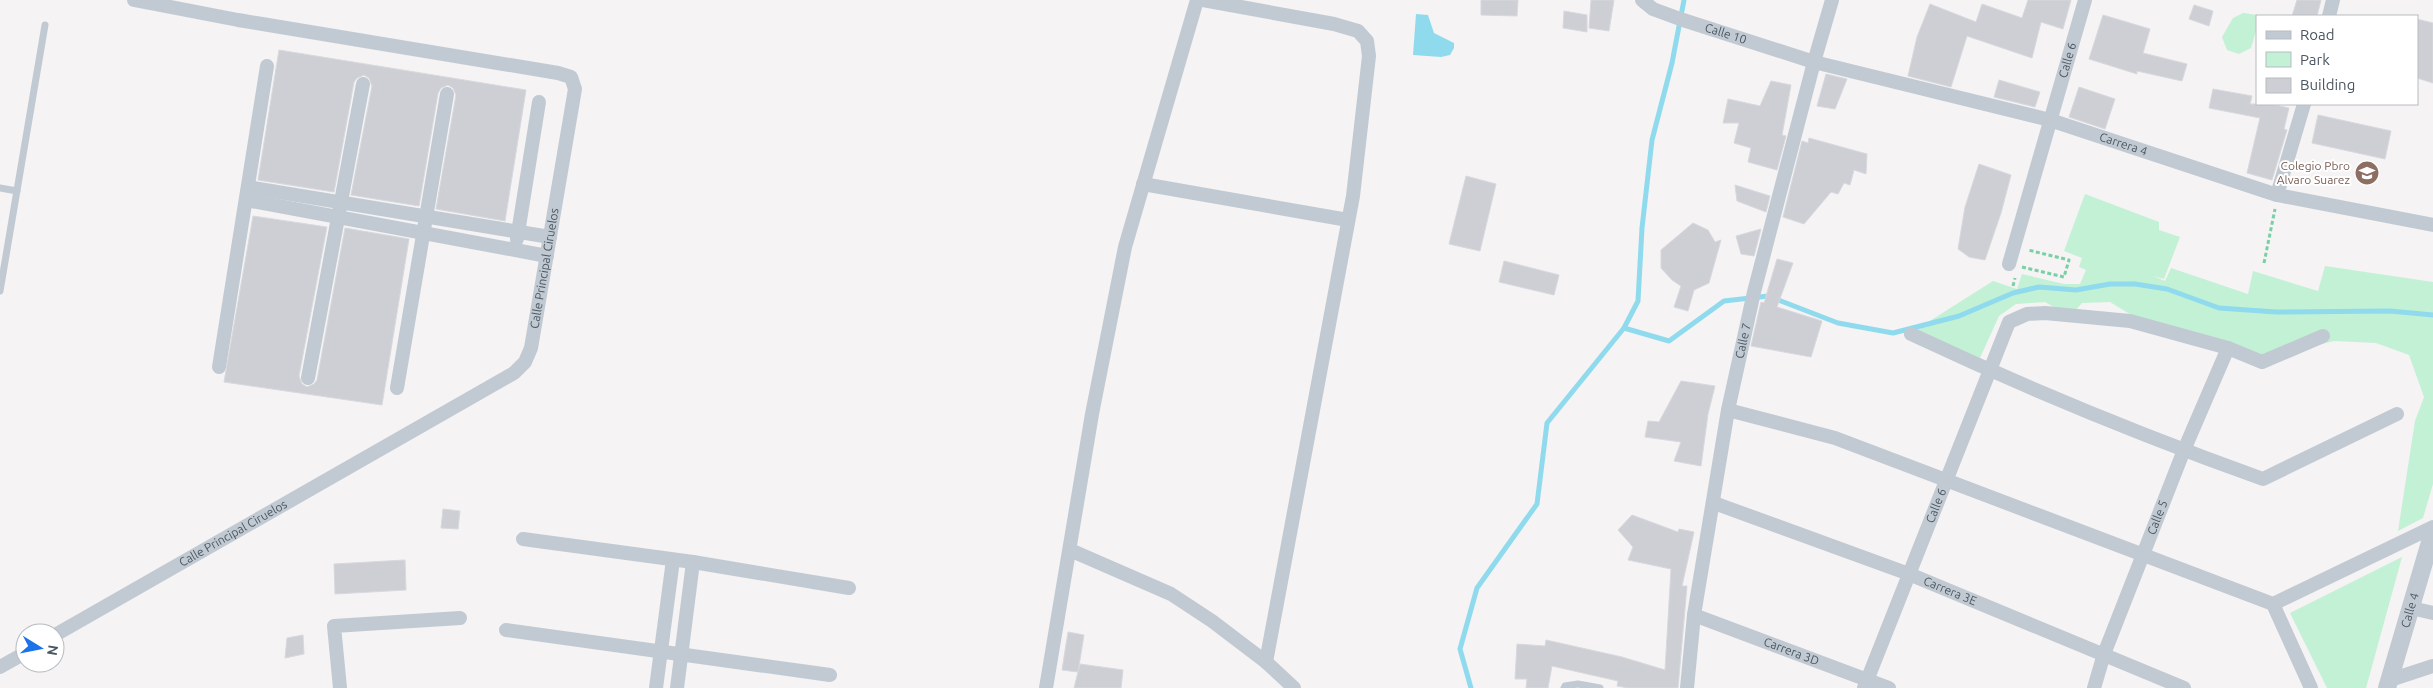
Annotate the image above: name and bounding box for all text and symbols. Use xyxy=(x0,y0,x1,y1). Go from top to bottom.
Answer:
legend xyxy=(2256,15,2418,105)
street label: Calle 10 xyxy=(1703,20,1748,46)
text: Road xyxy=(2300,26,2335,43)
street label: Calle 6 xyxy=(2056,41,2078,79)
text: Park xyxy=(2300,51,2330,68)
text: Building xyxy=(2300,76,2355,93)
street label: Carrera 4 xyxy=(2098,130,2149,158)
place label: Colegio Pbro Alvaro Suarez xyxy=(2277,159,2350,186)
school or university icon: Colegio Pbro Alvaro Suarez xyxy=(2354,160,2380,186)
street label: Calle Principal Ciruelos xyxy=(527,207,561,330)
street label: Calle 7 xyxy=(1733,322,1753,360)
street label: Calle 6 xyxy=(1923,486,1948,525)
street label: Calle Principal Ciruelos xyxy=(177,497,289,569)
street label: Calle 5 xyxy=(2144,498,2170,537)
street label: Carrera 3E xyxy=(1922,574,1979,607)
street label: Calle 4 xyxy=(2398,591,2421,629)
north arrow xyxy=(15,623,65,673)
street label: Carrera 3D xyxy=(1762,635,1821,667)
text: N xyxy=(44,644,62,657)

